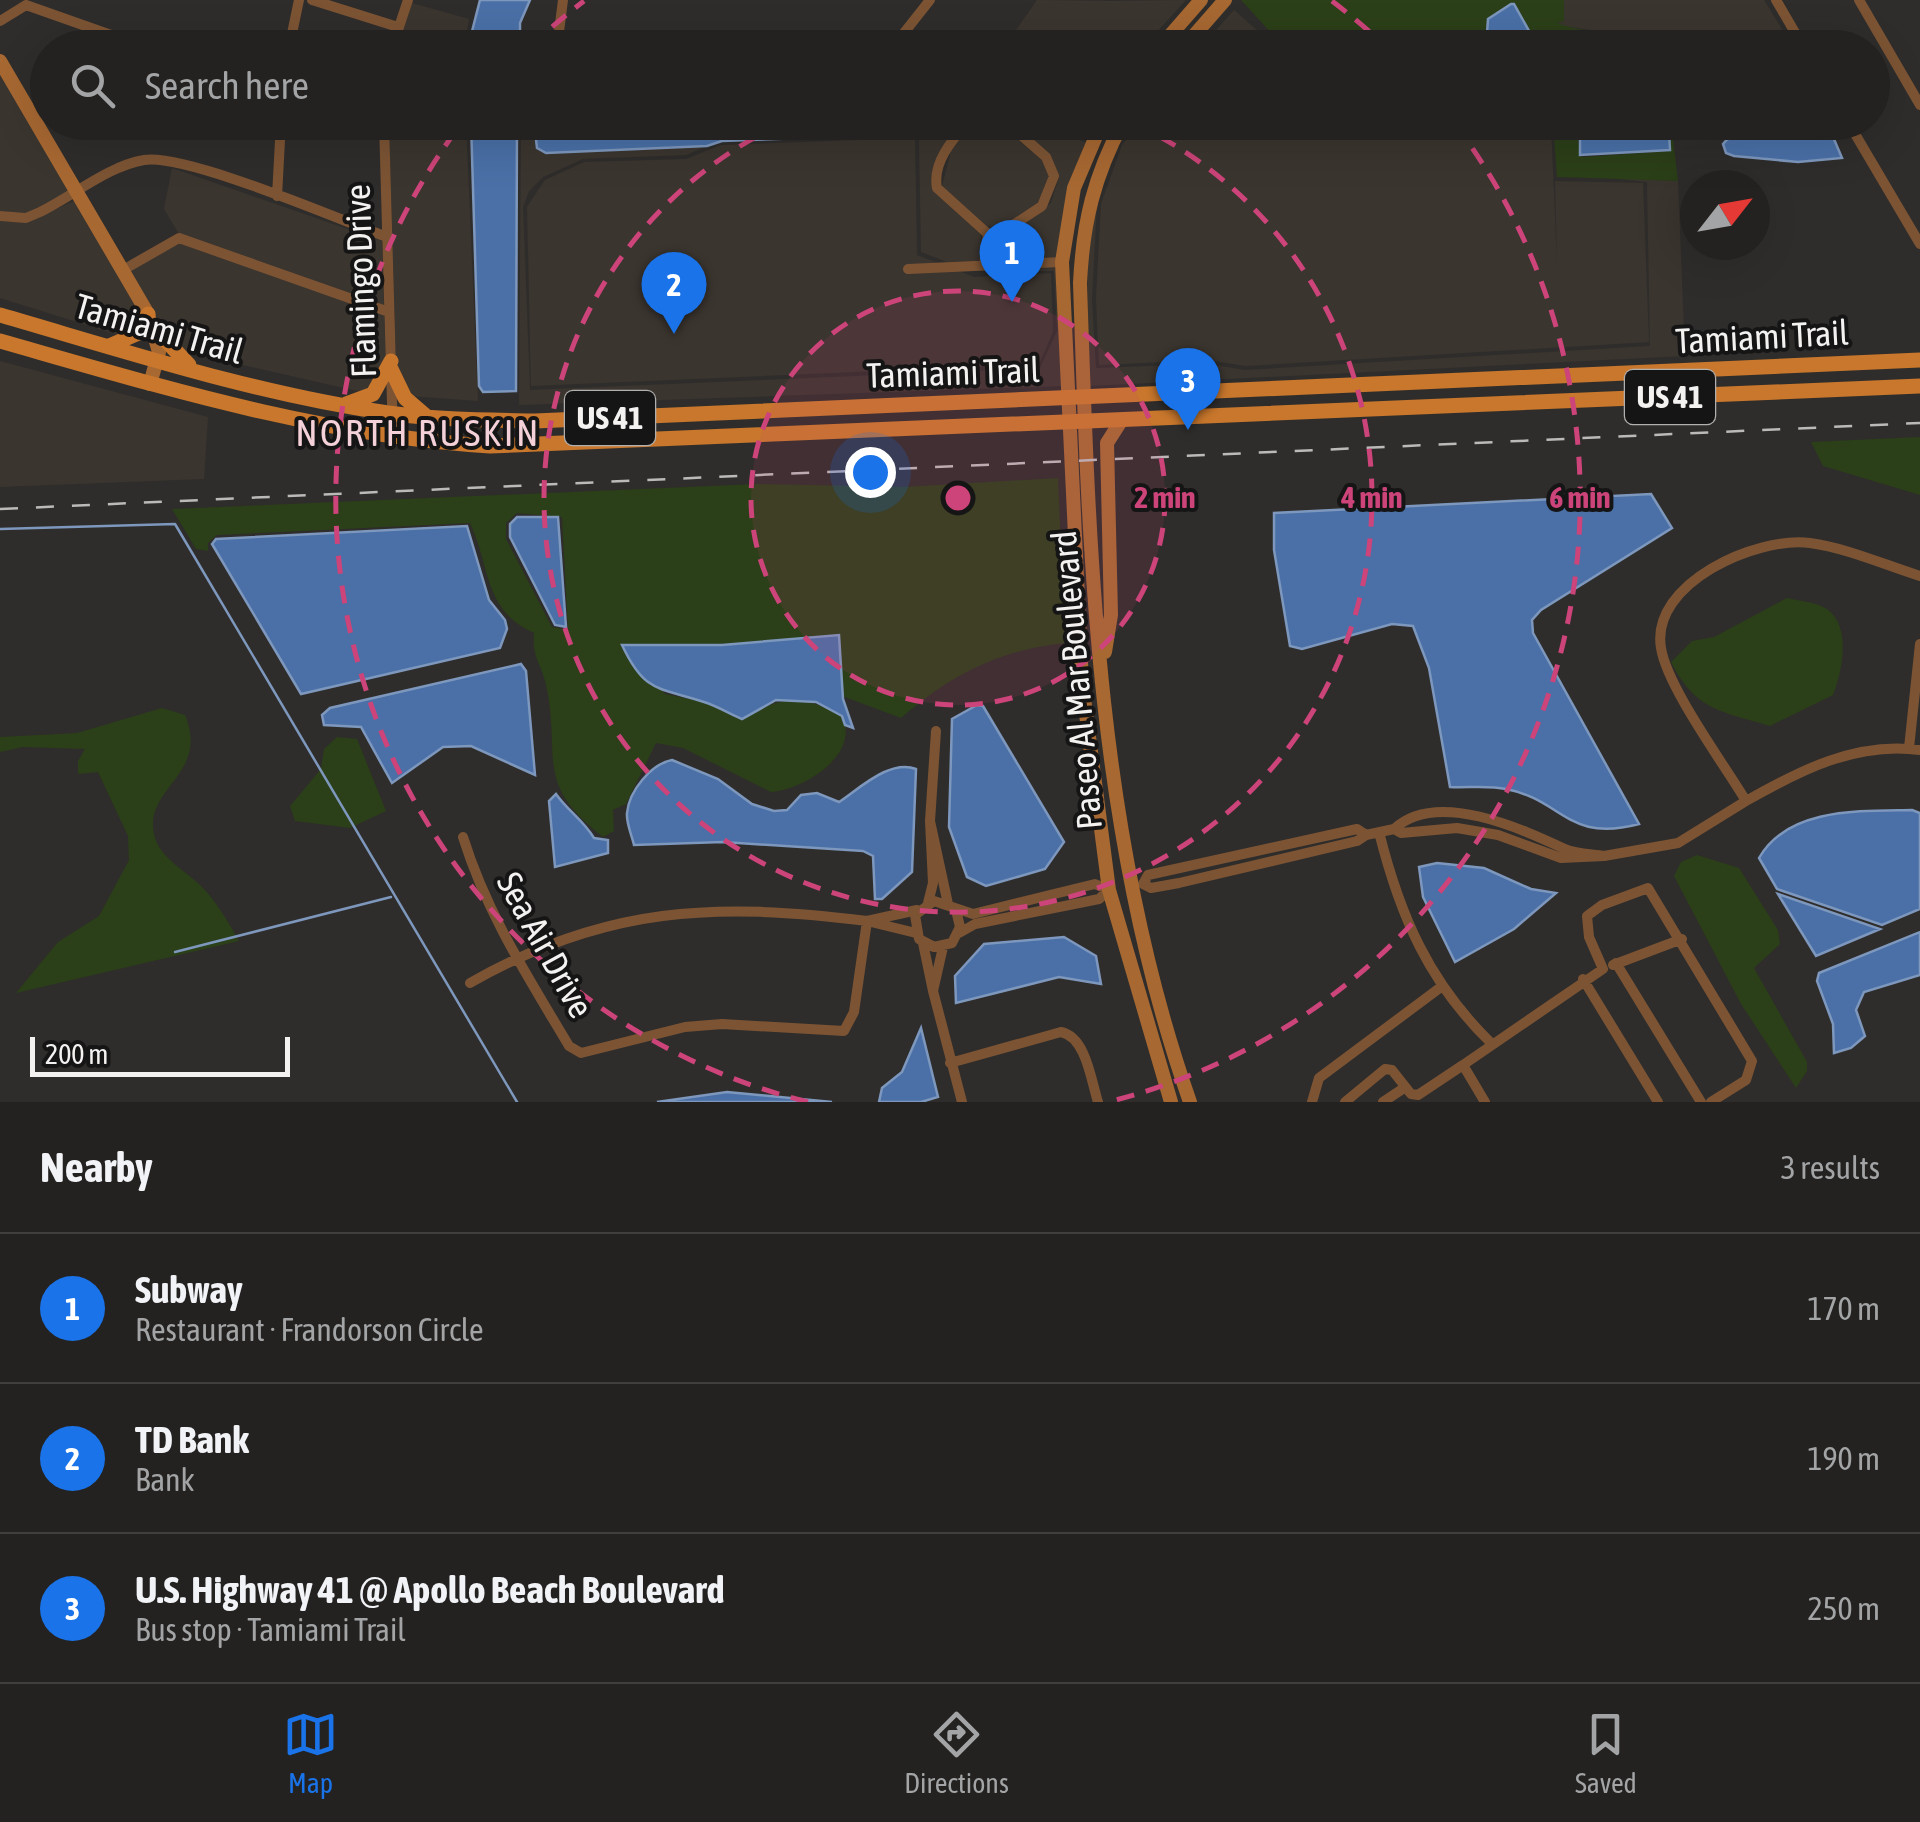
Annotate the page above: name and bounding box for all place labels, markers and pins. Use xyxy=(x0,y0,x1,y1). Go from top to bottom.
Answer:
pin: 1 xyxy=(980,220,1044,302)
pin: 2 xyxy=(642,252,706,334)
pin: 3 xyxy=(1156,348,1220,430)
centre of rings xyxy=(940,480,976,516)

